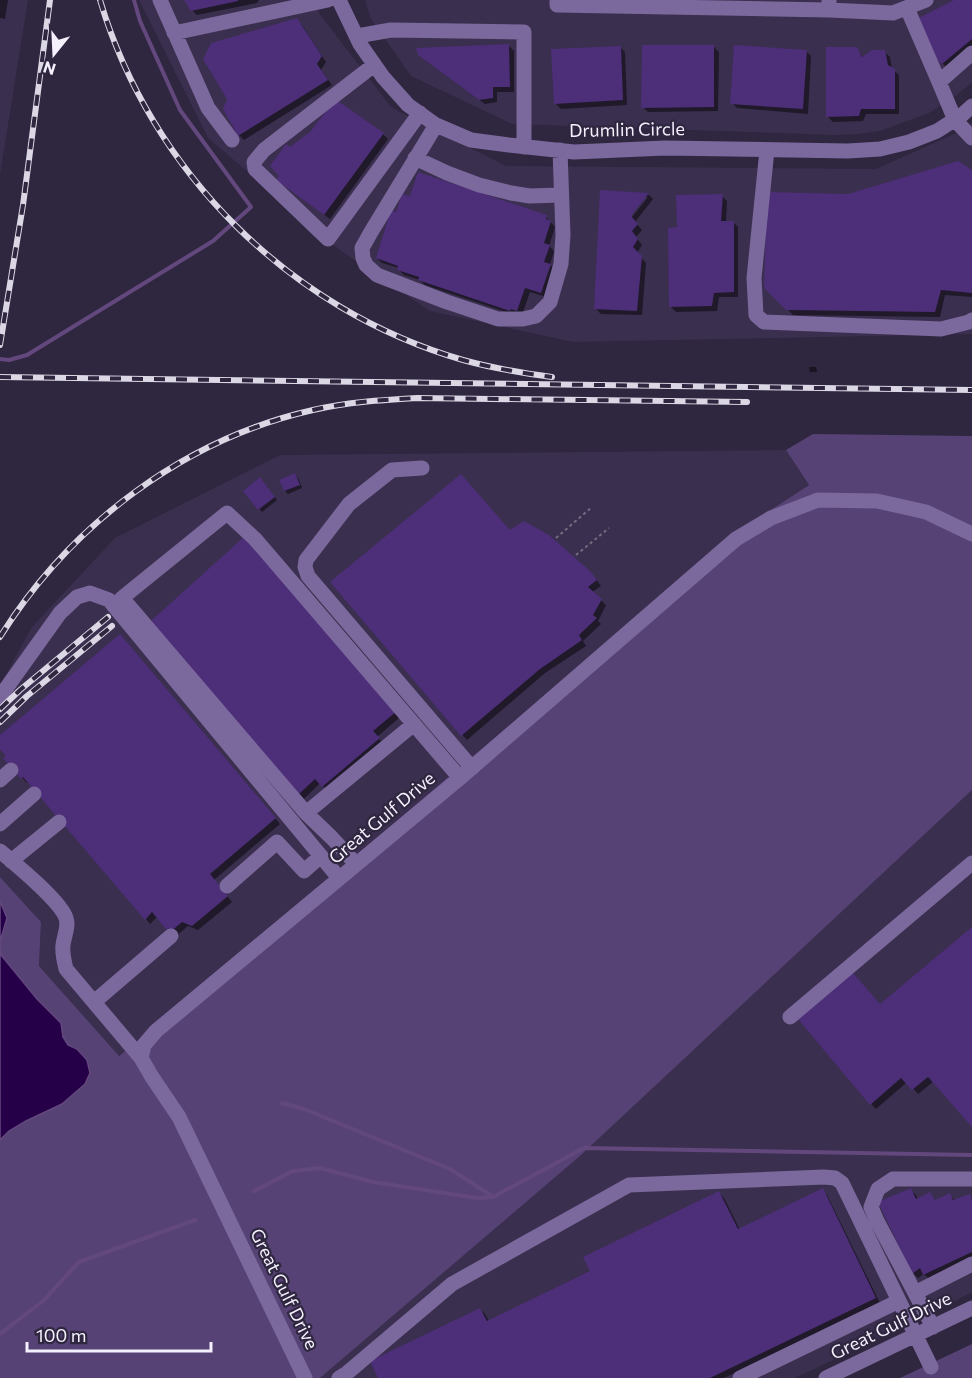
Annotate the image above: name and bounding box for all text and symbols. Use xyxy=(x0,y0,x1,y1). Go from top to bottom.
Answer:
north arrow xyxy=(24,24,84,84)
text: N xyxy=(41,58,58,80)
street label: Drumlin Circle xyxy=(569,117,685,141)
street label: Great Gulf Drive xyxy=(324,766,439,868)
street label: Great Gulf Drive xyxy=(246,1225,324,1353)
street label: Great Gulf Drive xyxy=(827,1286,955,1364)
scale bar xyxy=(27,1315,212,1353)
text: 100 m xyxy=(36,1324,86,1346)

